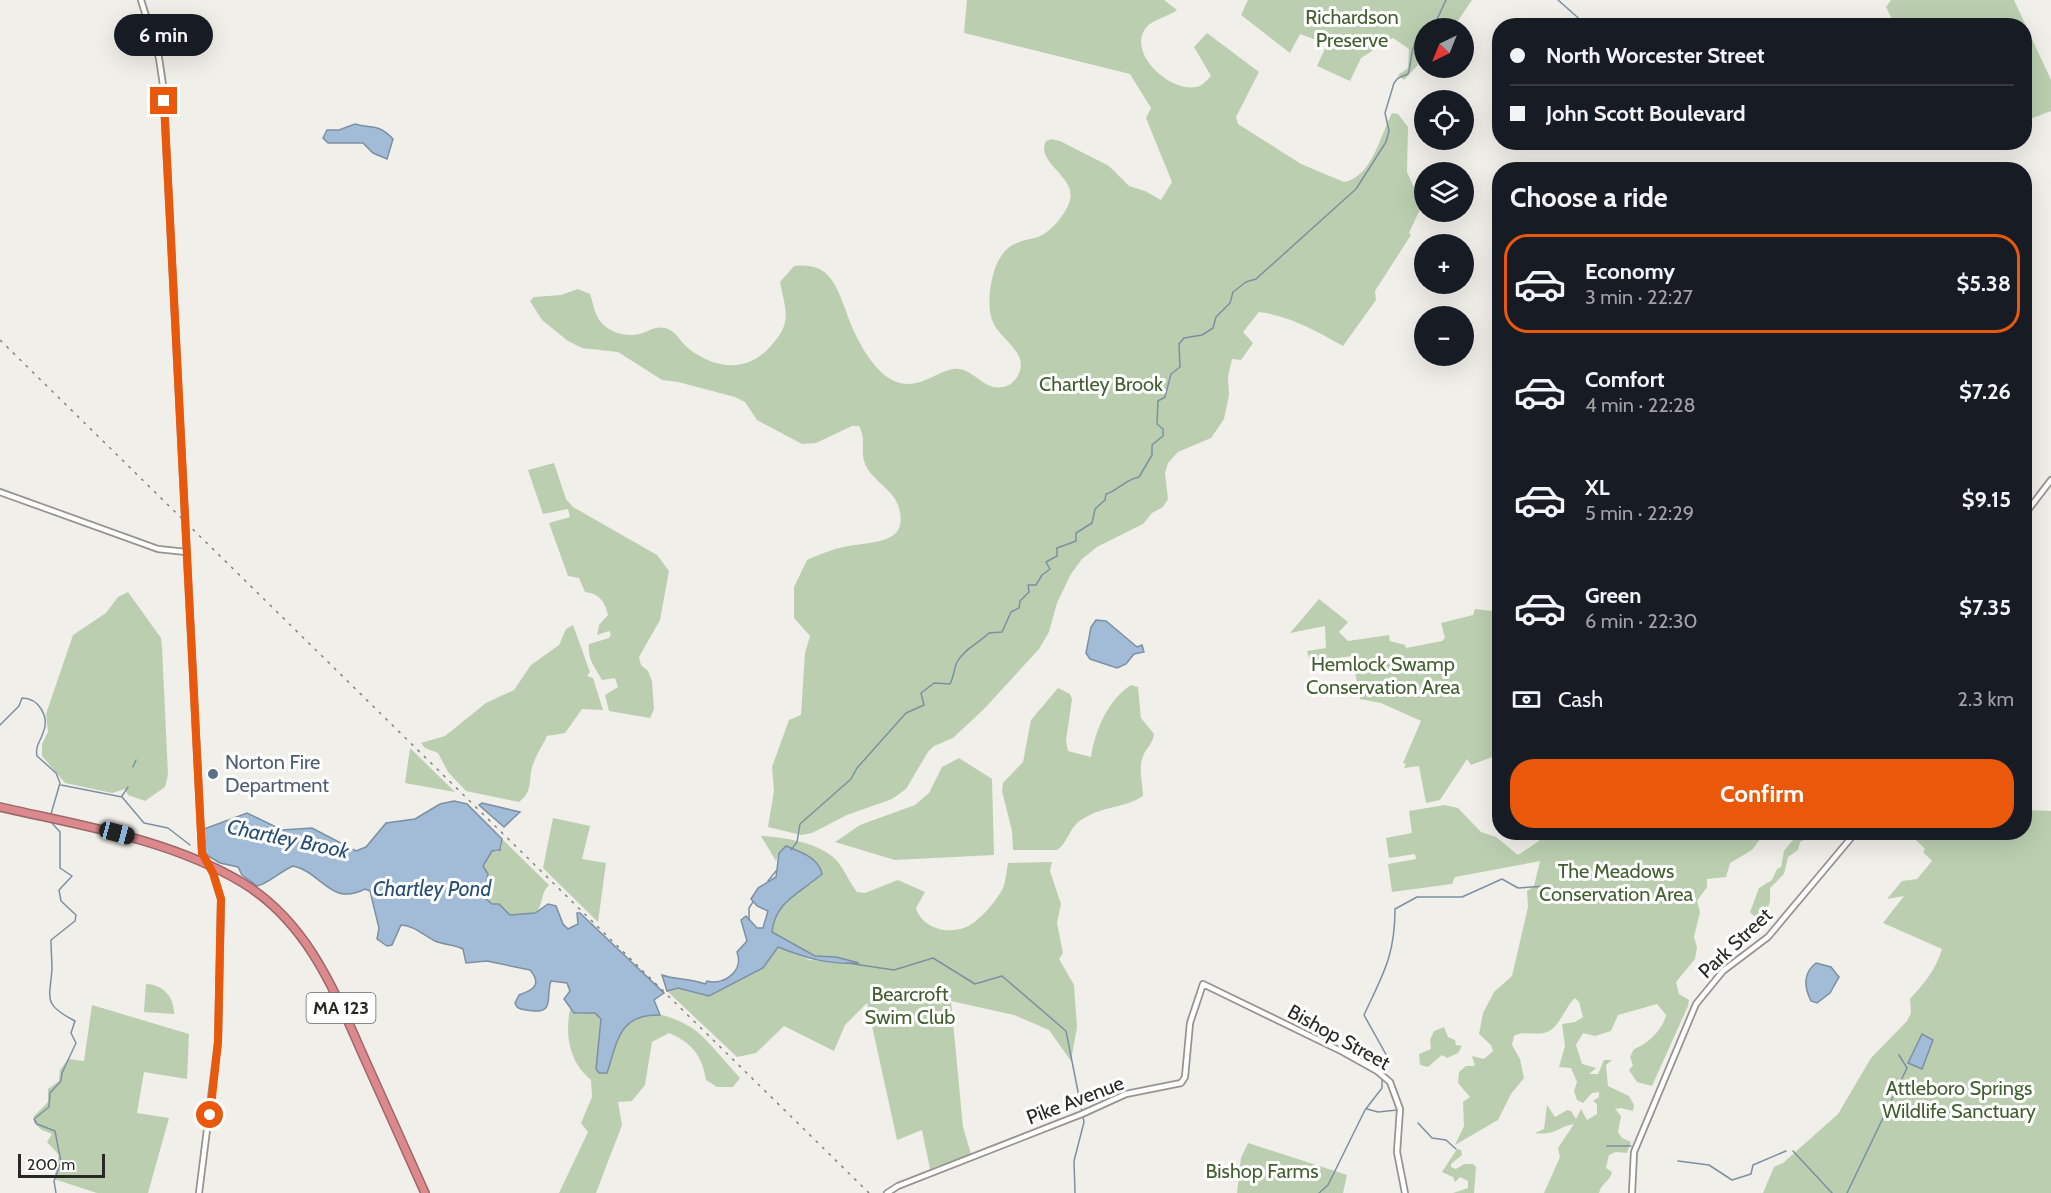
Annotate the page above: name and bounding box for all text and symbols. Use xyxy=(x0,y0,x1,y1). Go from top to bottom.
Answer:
park label: Richardson Preserve xyxy=(1305,5,1399,52)
callout: 6 min xyxy=(114,14,213,56)
north arrow xyxy=(1414,18,1474,78)
map controls xyxy=(1414,18,1474,366)
text: 6 min xyxy=(139,23,188,47)
text: North Worcester Street xyxy=(1546,42,1765,69)
route end xyxy=(150,87,177,114)
button: locate xyxy=(1414,90,1474,150)
text: John Scott Boulevard xyxy=(1546,100,1746,127)
button: layers xyxy=(1414,162,1474,222)
text: Choose a ride xyxy=(1510,181,1668,214)
button: + xyxy=(1414,234,1474,294)
icon: car xyxy=(1513,257,1567,311)
text: Economy xyxy=(1585,258,1675,285)
text: $5.38 xyxy=(1956,270,2011,297)
text: 3 min · 22:27 xyxy=(1585,285,1693,309)
button: − xyxy=(1414,306,1474,366)
icon: car xyxy=(1513,365,1567,419)
text: Comfort xyxy=(1585,366,1664,393)
park label: Chartley Brook xyxy=(1039,372,1163,396)
text: $7.26 xyxy=(1959,378,2011,405)
text: 4 min · 22:28 xyxy=(1585,393,1696,417)
icon: car xyxy=(1513,473,1567,527)
text: XL xyxy=(1585,474,1610,501)
text: $9.15 xyxy=(1962,486,2011,513)
text: 5 min · 22:29 xyxy=(1585,501,1694,525)
icon: car xyxy=(1513,581,1567,635)
text: Green xyxy=(1585,582,1641,609)
text: $7.35 xyxy=(1959,594,2011,621)
text: 6 min · 22:30 xyxy=(1585,609,1697,633)
park label: Hemlock Swamp Conservation Area xyxy=(1306,652,1460,699)
icon: cash xyxy=(1510,683,1543,716)
text: Cash xyxy=(1558,686,1603,713)
text: 2.3 km xyxy=(1958,687,2014,711)
place label: Norton Fire Department xyxy=(225,750,329,797)
button: Confirm xyxy=(1510,759,2014,828)
marker: Norton Fire Department xyxy=(206,767,220,781)
water label: Chartley Brook xyxy=(225,813,352,864)
car xyxy=(97,820,137,846)
park label: The Meadows Conservation Area xyxy=(1539,859,1693,906)
water label: Chartley Pond xyxy=(373,876,492,901)
street label: Park Street xyxy=(1693,903,1777,983)
park label: Bearcroft Swim Club xyxy=(865,982,955,1029)
road number: MA 123 xyxy=(306,993,376,1023)
street label: Bishop Street xyxy=(1284,999,1395,1075)
street label: Pike Avenue xyxy=(1023,1070,1127,1130)
park label: Attleboro Springs Wildlife Sanctuary xyxy=(1882,1076,2036,1123)
route start xyxy=(196,1101,223,1128)
scale bar xyxy=(18,1151,105,1178)
text: 200 m xyxy=(27,1155,75,1174)
park label: Bishop Farms xyxy=(1206,1159,1318,1183)

